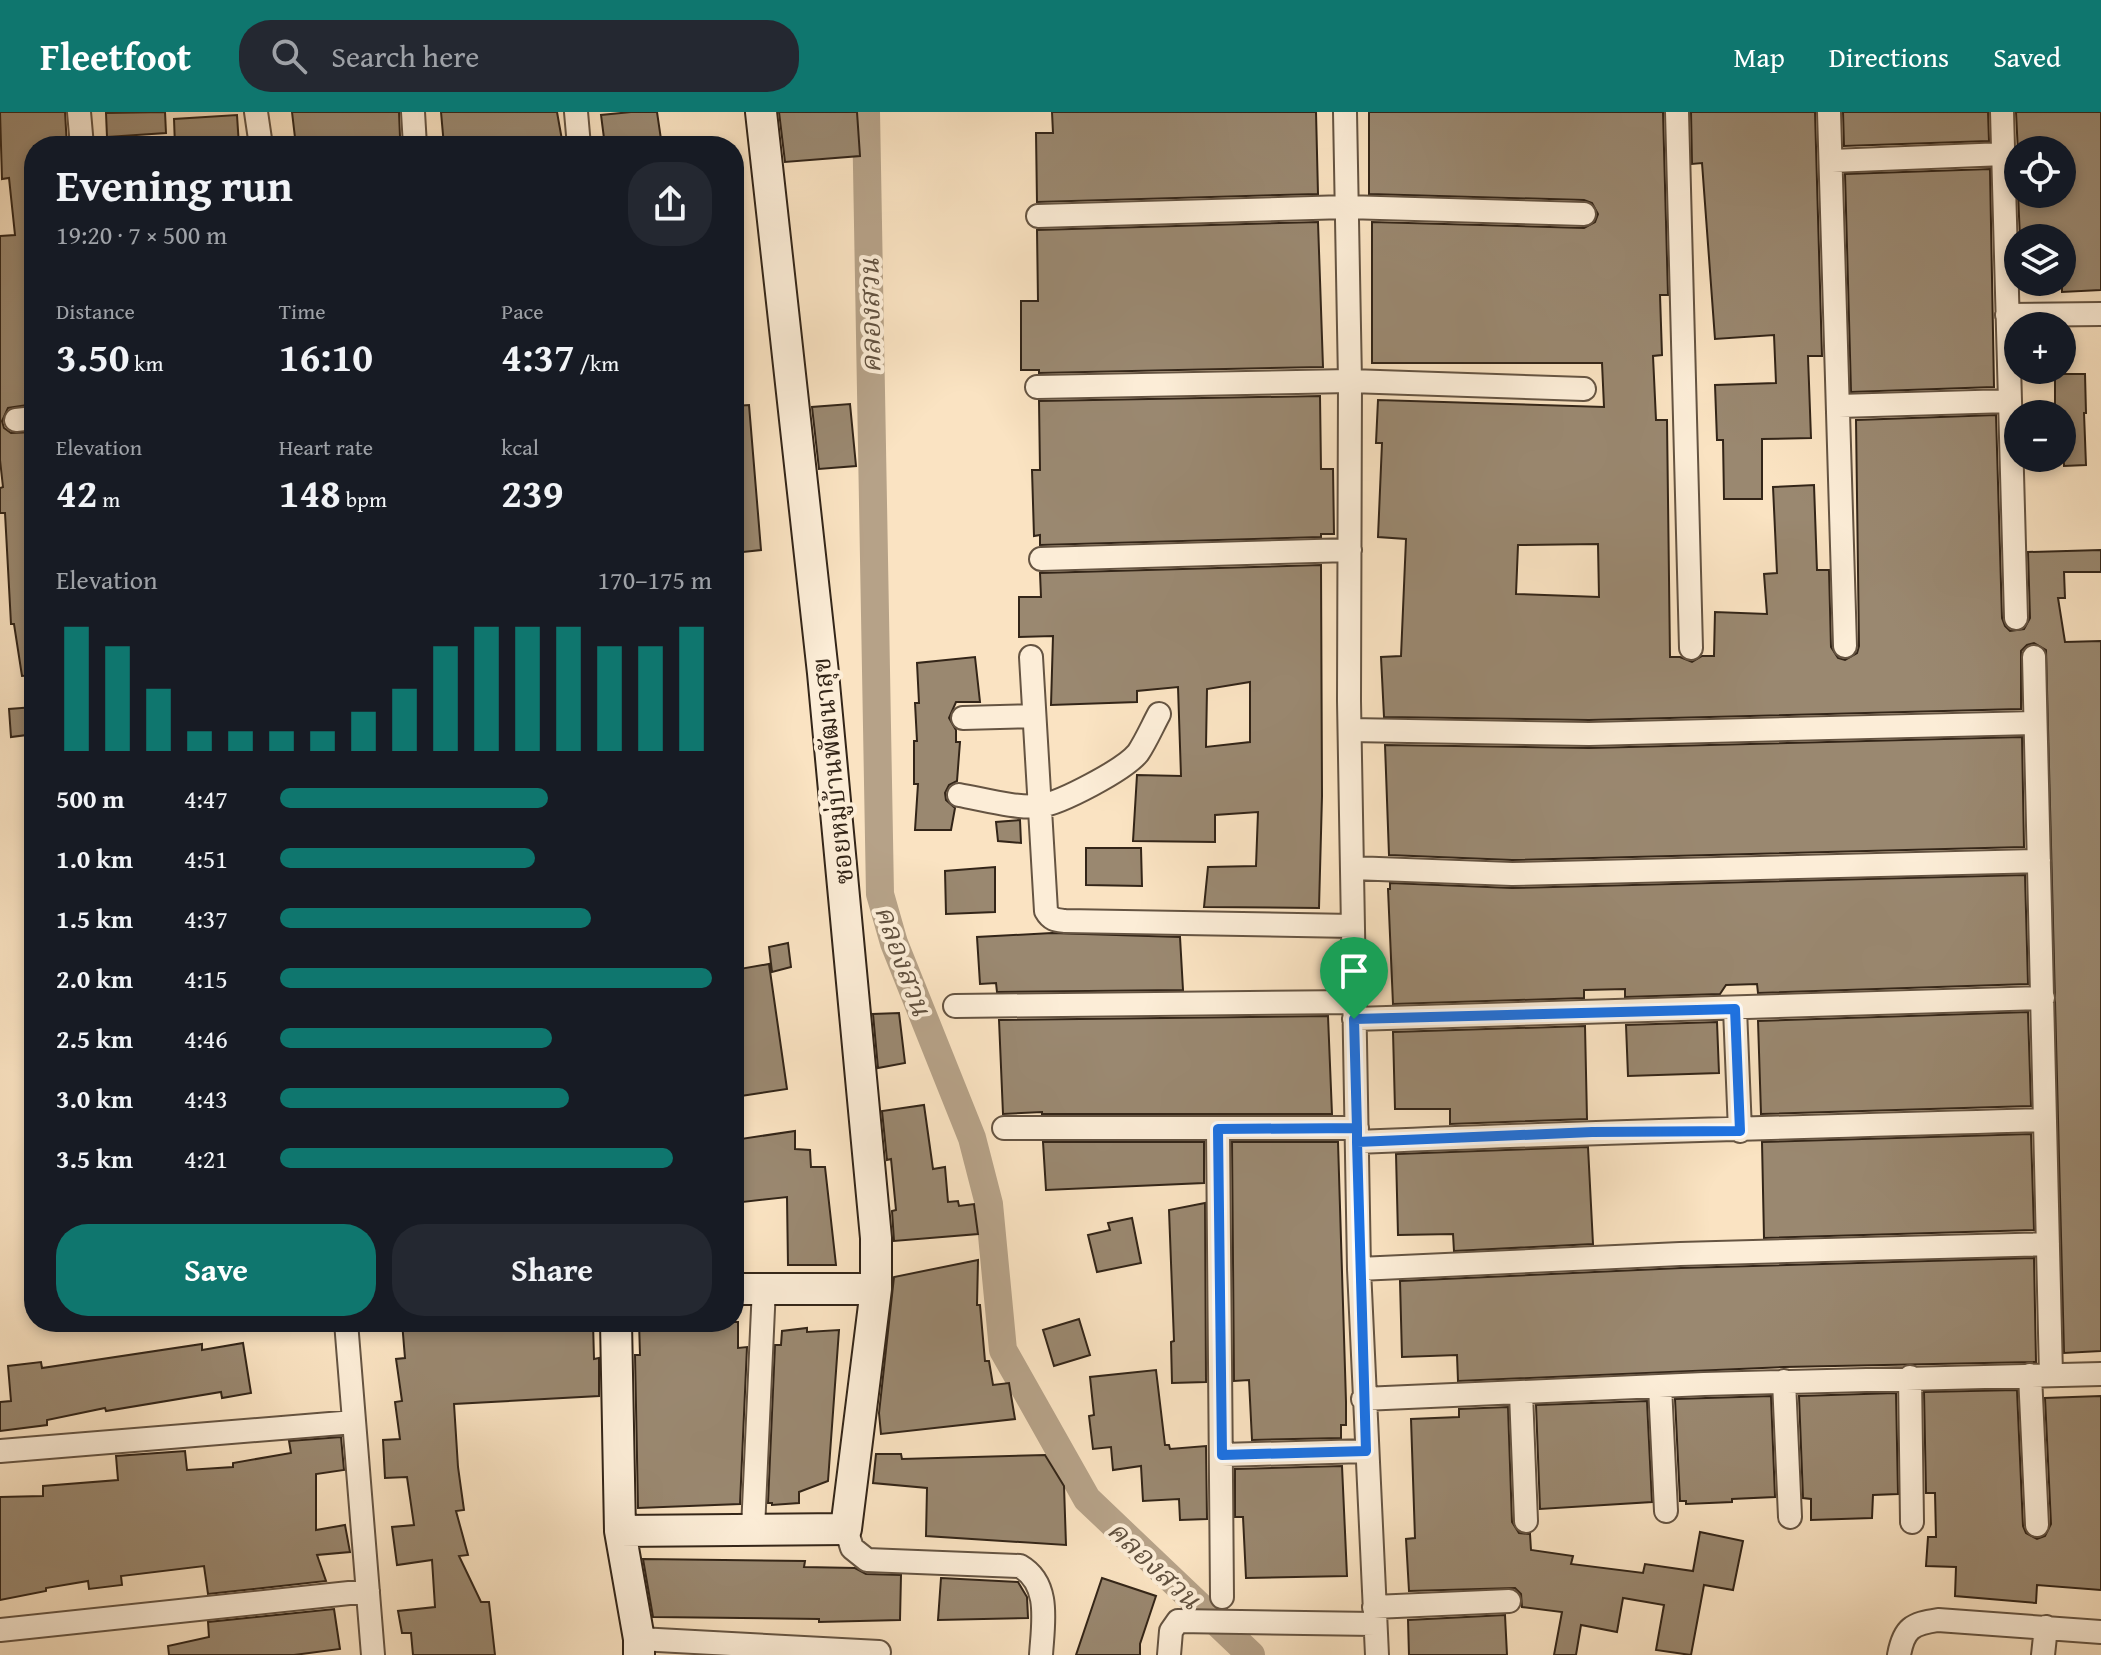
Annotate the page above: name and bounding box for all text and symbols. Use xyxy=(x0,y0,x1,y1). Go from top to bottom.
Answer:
search box xyxy=(239,20,799,92)
text: Fleetfoot xyxy=(40,28,191,84)
icon: search xyxy=(267,34,311,78)
text: Search here xyxy=(331,34,479,78)
text: Map xyxy=(1733,36,1785,77)
text: Directions xyxy=(1829,36,1949,77)
text: Saved xyxy=(1993,36,2061,77)
map controls xyxy=(2004,136,2076,472)
button: locate xyxy=(2004,136,2076,208)
text: Evening run xyxy=(56,153,293,217)
button: share xyxy=(628,162,712,246)
text: 19:20 · 7 × 500 m xyxy=(56,215,227,254)
button: layers xyxy=(2004,224,2076,296)
water label: คลองสวน xyxy=(847,258,890,374)
text: Distance xyxy=(56,295,135,327)
text: Time xyxy=(279,295,325,327)
text: Pace xyxy=(501,295,544,327)
button: + xyxy=(2004,312,2076,384)
text: 3.50 xyxy=(56,327,129,386)
text: 16:10 xyxy=(279,327,373,386)
text: 4:37 xyxy=(501,327,575,386)
text: km xyxy=(129,347,163,379)
text: /km xyxy=(575,347,619,379)
button: − xyxy=(2004,400,2076,472)
text: Elevation xyxy=(56,431,142,463)
text: Heart rate xyxy=(279,431,373,463)
text: kcal xyxy=(501,431,539,463)
text: 42 xyxy=(56,463,97,522)
text: 148 xyxy=(279,463,341,522)
text: 239 xyxy=(501,463,564,522)
text: m xyxy=(97,483,120,515)
text: bpm xyxy=(341,483,387,515)
text: Elevation xyxy=(56,560,158,599)
text: 170–175 m xyxy=(598,560,712,599)
street label: ซอยหมู่บ้านพัฒนาสุข xyxy=(801,656,863,886)
text: 500 m xyxy=(56,779,124,818)
text: 4:47 xyxy=(184,779,228,818)
text: 1.0 km xyxy=(56,839,133,878)
text: 4:51 xyxy=(184,839,228,878)
text: 1.5 km xyxy=(56,899,133,938)
text: 4:37 xyxy=(184,899,228,938)
water label: คลองสวน xyxy=(865,899,943,1021)
pin xyxy=(1320,937,1388,1019)
icon: arrive xyxy=(1332,949,1376,993)
text: 2.0 km xyxy=(56,959,133,998)
text: 4:15 xyxy=(184,959,228,998)
text: 2.5 km xyxy=(56,1019,133,1058)
text: 4:46 xyxy=(184,1019,228,1058)
text: 3.0 km xyxy=(56,1079,133,1118)
text: 4:43 xyxy=(184,1079,228,1118)
text: 3.5 km xyxy=(56,1139,133,1178)
text: 4:21 xyxy=(184,1139,228,1178)
button: Save xyxy=(56,1224,376,1316)
button: Share xyxy=(392,1224,712,1316)
water label: คลองสวน xyxy=(1099,1510,1211,1619)

